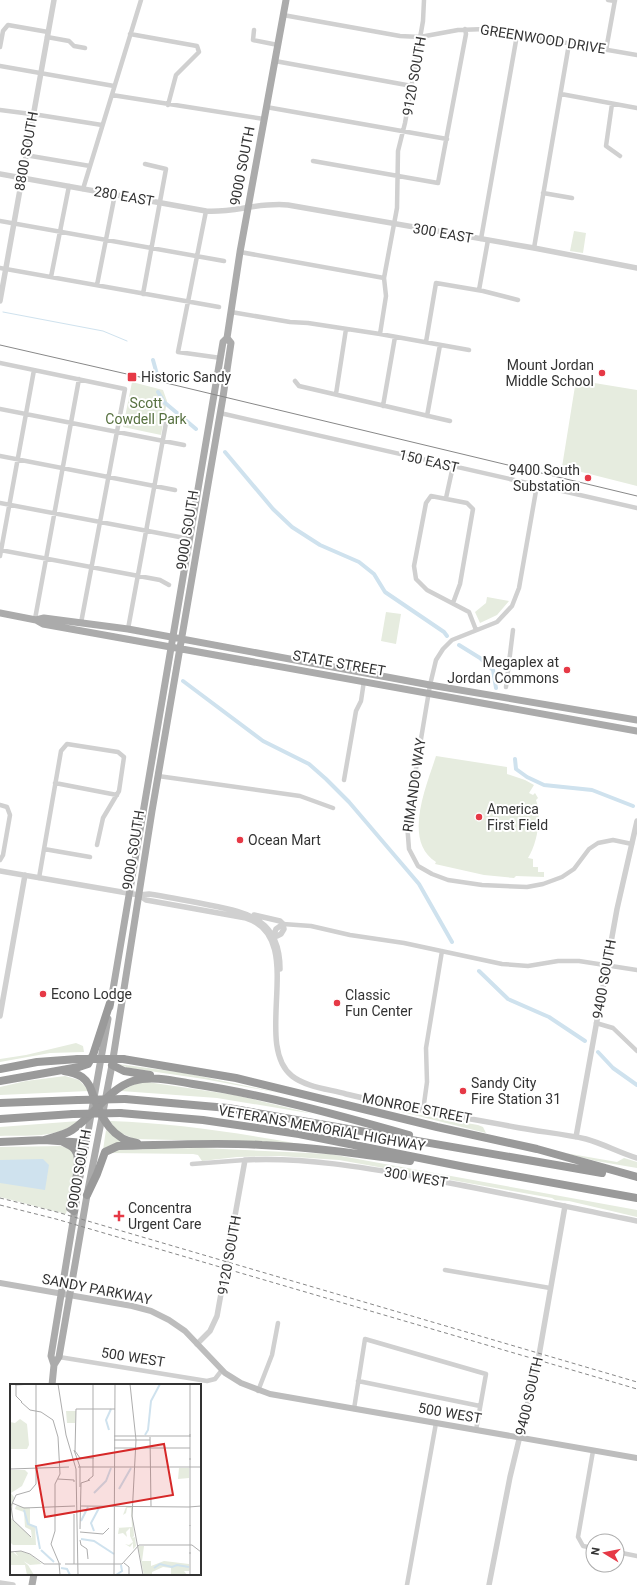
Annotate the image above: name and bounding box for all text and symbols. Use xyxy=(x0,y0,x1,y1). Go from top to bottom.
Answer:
street label: GREENWOOD DRIVE xyxy=(479,21,607,57)
street label: 9120 SOUTH xyxy=(399,35,429,117)
street label: 8800 SOUTH xyxy=(11,110,41,192)
street label: 9000 SOUTH xyxy=(226,125,258,207)
street label: 280 EAST xyxy=(93,183,156,209)
street label: 300 EAST xyxy=(412,220,475,246)
place label: Mount Jordan Middle School xyxy=(506,357,594,389)
marker: Mount Jordan Middle School xyxy=(597,368,607,378)
place label: Historic Sandy xyxy=(141,369,232,385)
marker: Historic Sandy xyxy=(126,371,138,383)
park label: Scott Cowdell Park xyxy=(105,395,188,427)
street label: 150 EAST xyxy=(398,446,461,476)
place label: 9400 South Substation xyxy=(509,462,580,494)
marker: 9400 South Substation xyxy=(583,473,593,483)
street label: 9000 SOUTH xyxy=(173,489,201,571)
street label: STATE STREET xyxy=(291,647,387,679)
place label: Megaplex at Jordan Commons xyxy=(447,654,559,686)
marker: Megaplex at Jordan Commons xyxy=(562,665,572,675)
street label: RIMANDO WAY xyxy=(399,736,429,833)
place label: America First Field xyxy=(487,801,548,833)
street label: 9000 SOUTH xyxy=(119,809,147,891)
marker: America First Field xyxy=(474,812,484,822)
place label: Ocean Mart xyxy=(248,832,321,848)
marker: Ocean Mart xyxy=(235,835,245,845)
street label: 9400 SOUTH xyxy=(589,938,619,1020)
place label: Econo Lodge xyxy=(51,986,132,1002)
place label: Classic Fun Center xyxy=(345,987,413,1019)
marker: Econo Lodge xyxy=(38,989,48,999)
marker: Classic Fun Center xyxy=(332,998,342,1008)
place label: Sandy City Fire Station 31 xyxy=(471,1075,561,1107)
marker: Sandy City Fire Station 31 xyxy=(458,1086,468,1096)
street label: MONROE STREET xyxy=(361,1090,474,1127)
street label: VETERANS MEMORIAL HIGHWAY xyxy=(217,1102,427,1154)
street label: 9000 SOUTH xyxy=(64,1128,94,1210)
street label: 300 WEST xyxy=(383,1164,450,1191)
place label: Concentra Urgent Care xyxy=(128,1200,202,1232)
marker: Concentra Urgent Care xyxy=(113,1210,125,1222)
street label: 9120 SOUTH xyxy=(214,1214,244,1296)
street label: SANDY PARKWAY xyxy=(41,1270,154,1308)
street label: 500 WEST xyxy=(100,1344,167,1370)
street label: 9400 SOUTH xyxy=(512,1355,546,1437)
inset map xyxy=(10,1384,201,1575)
street label: 500 WEST xyxy=(417,1400,484,1427)
north arrow xyxy=(585,1533,625,1573)
text: N xyxy=(589,1546,603,1556)

